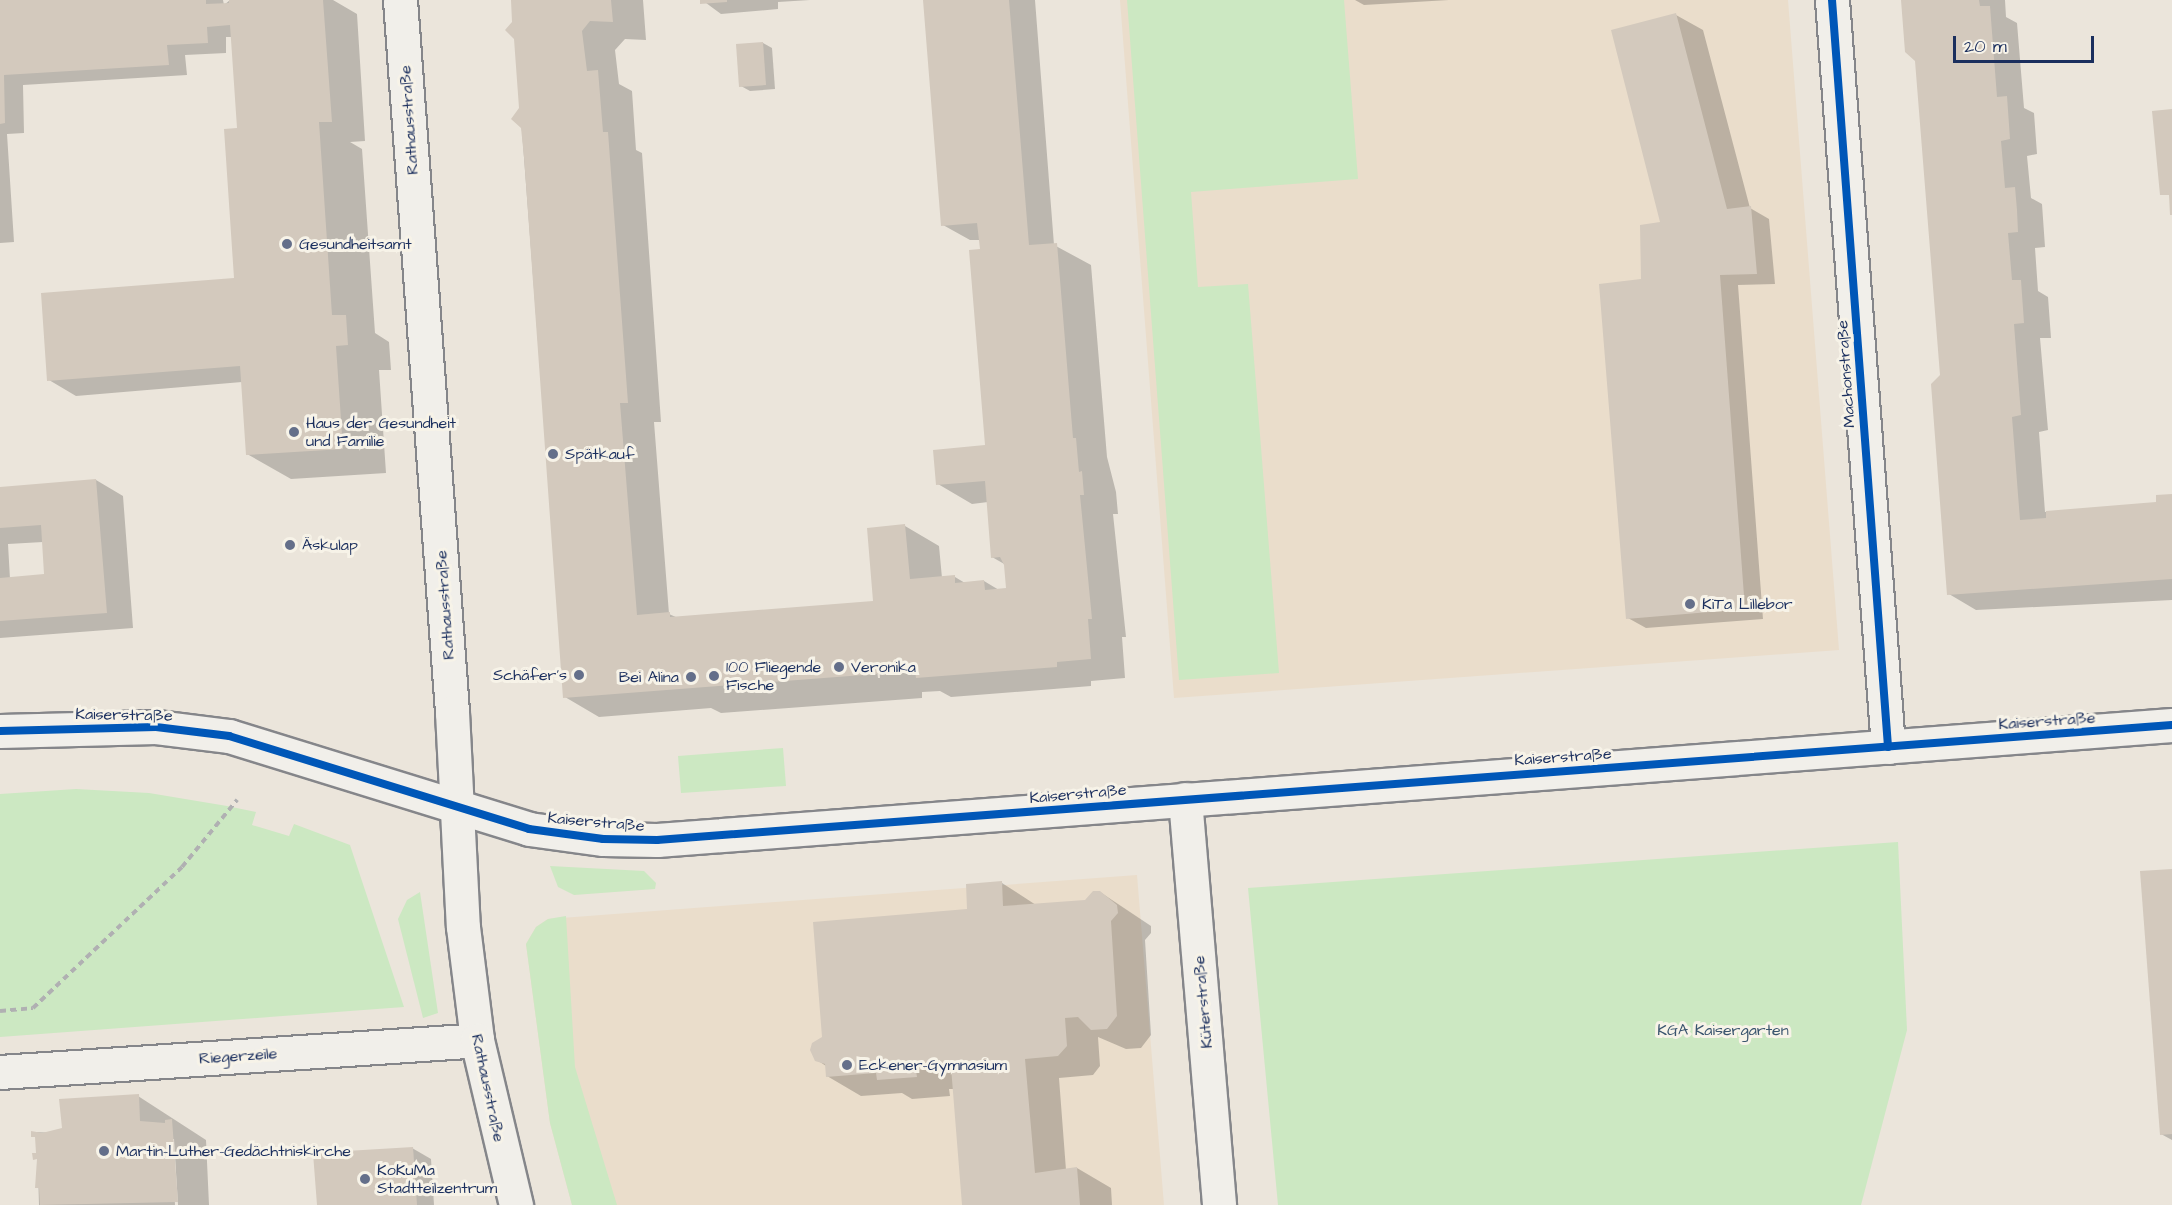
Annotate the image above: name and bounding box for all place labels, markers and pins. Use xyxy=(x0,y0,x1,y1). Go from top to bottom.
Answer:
place label: Gesundheitsamt xyxy=(299,234,412,254)
marker: Gesundheitsamt xyxy=(280,237,294,251)
place label: Haus der Gesundheit und Familie xyxy=(306,413,456,451)
marker: Haus der Gesundheit und Familie xyxy=(287,425,301,439)
place label: Spätkauf xyxy=(565,444,634,464)
marker: Spätkauf xyxy=(546,447,560,461)
place label: Äskulap xyxy=(302,535,358,555)
marker: Äskulap xyxy=(283,538,297,552)
place label: KiTa Lillebor xyxy=(1702,594,1793,614)
marker: KiTa Lillebor xyxy=(1683,597,1697,611)
place label: 100 Fliegende Fische xyxy=(726,657,821,695)
place label: Veronika xyxy=(851,657,916,677)
marker: Veronika xyxy=(832,660,846,674)
place label: Schäfer's xyxy=(493,665,567,685)
place label: Bei Alina xyxy=(619,667,679,687)
marker: Schäfer's xyxy=(572,668,586,682)
marker: 100 Fliegende Fische xyxy=(707,669,721,683)
marker: Bei Alina xyxy=(684,670,698,684)
place label: Eckener-Gymnasium xyxy=(859,1055,1007,1075)
marker: Eckener-Gymnasium xyxy=(840,1058,854,1072)
place label: Martin-Luther-Gedächtniskirche xyxy=(116,1141,351,1161)
marker: Martin-Luther-Gedächtniskirche xyxy=(97,1144,111,1158)
place label: KoKuMa Stadtteilzentrum xyxy=(377,1160,497,1198)
marker: KoKuMa Stadtteilzentrum xyxy=(358,1172,372,1186)

